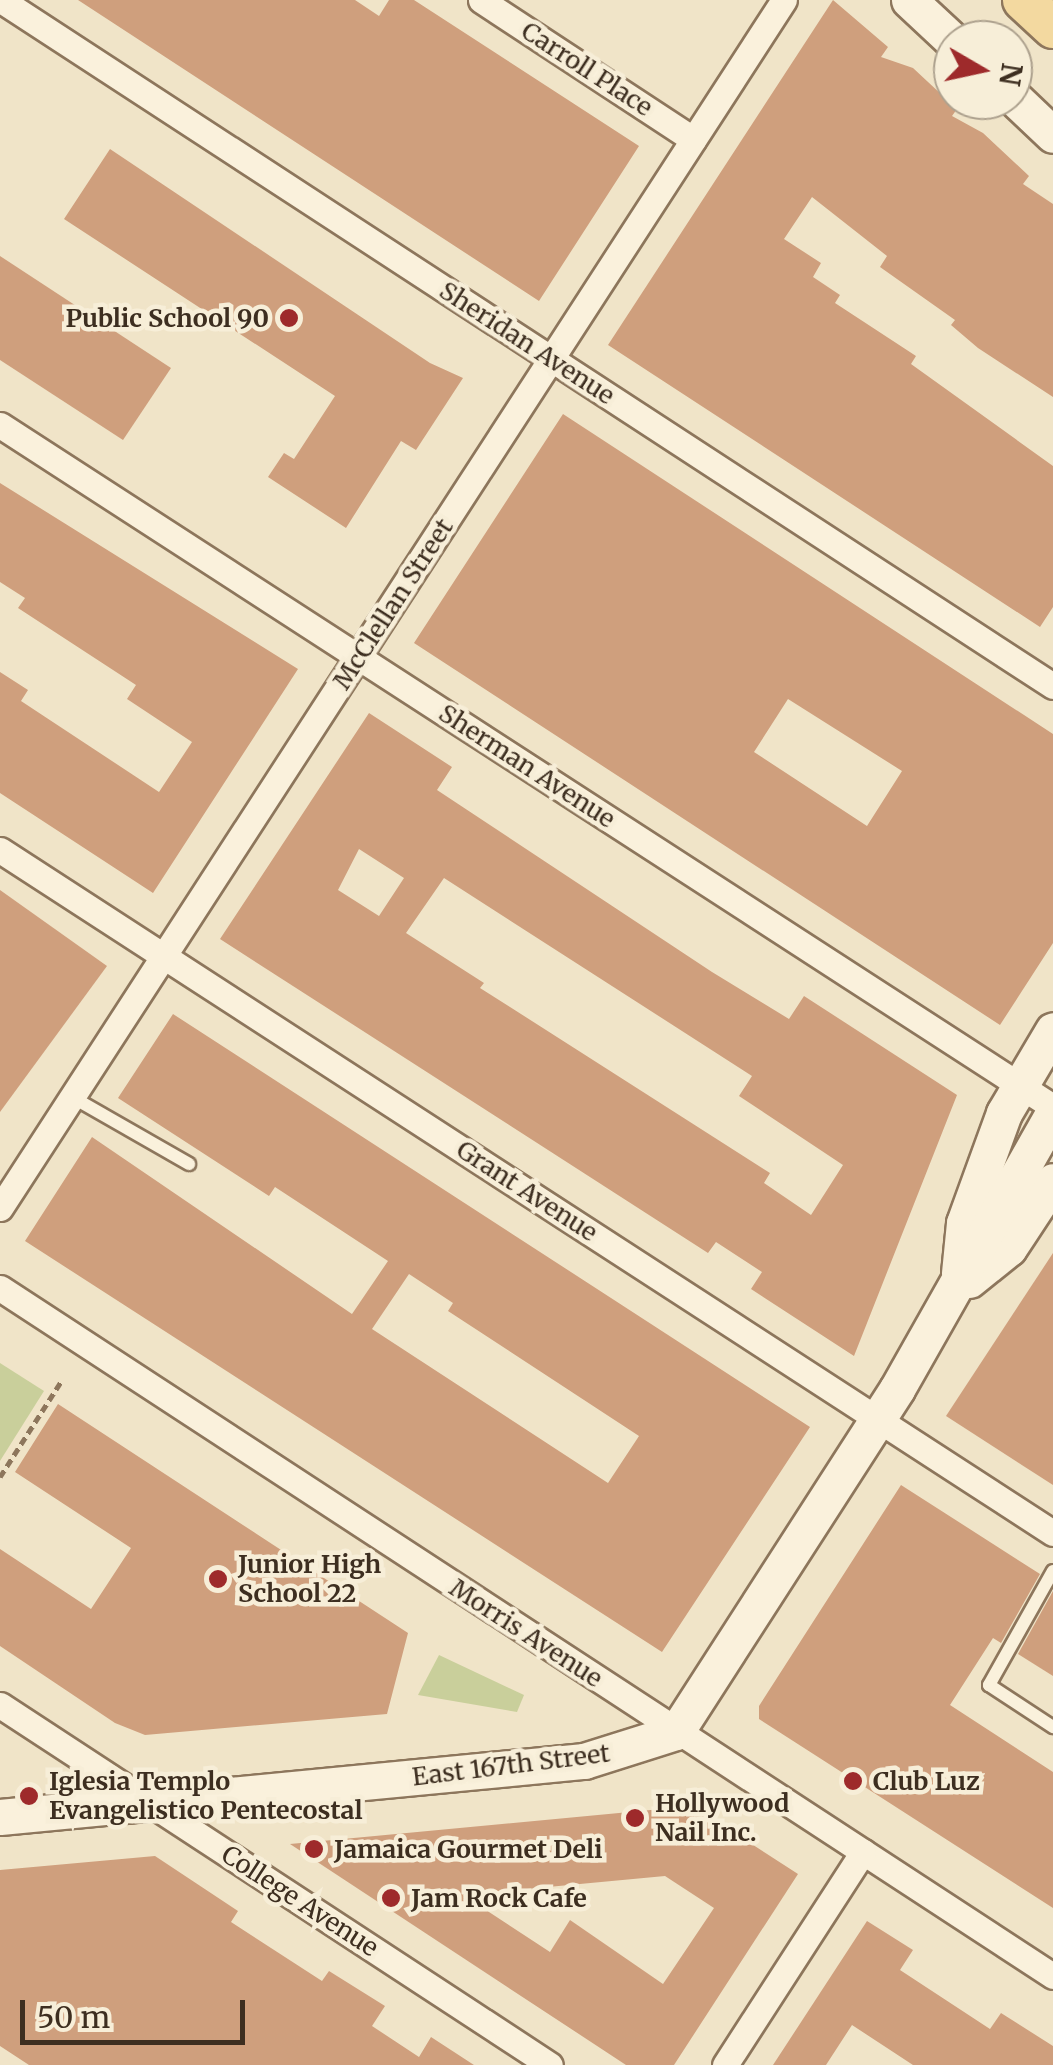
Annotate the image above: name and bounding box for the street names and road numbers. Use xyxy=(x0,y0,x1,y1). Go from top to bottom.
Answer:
street label: Carroll Place xyxy=(516,16,658,122)
street label: Sheridan Avenue xyxy=(434,275,620,411)
street label: McClellan Street xyxy=(327,513,459,695)
street label: Sherman Avenue xyxy=(433,698,621,834)
street label: Grant Avenue xyxy=(451,1134,603,1248)
street label: Morris Avenue xyxy=(444,1573,608,1693)
street label: East 167th Street xyxy=(410,1738,612,1792)
street label: College Avenue xyxy=(216,1839,384,1963)

